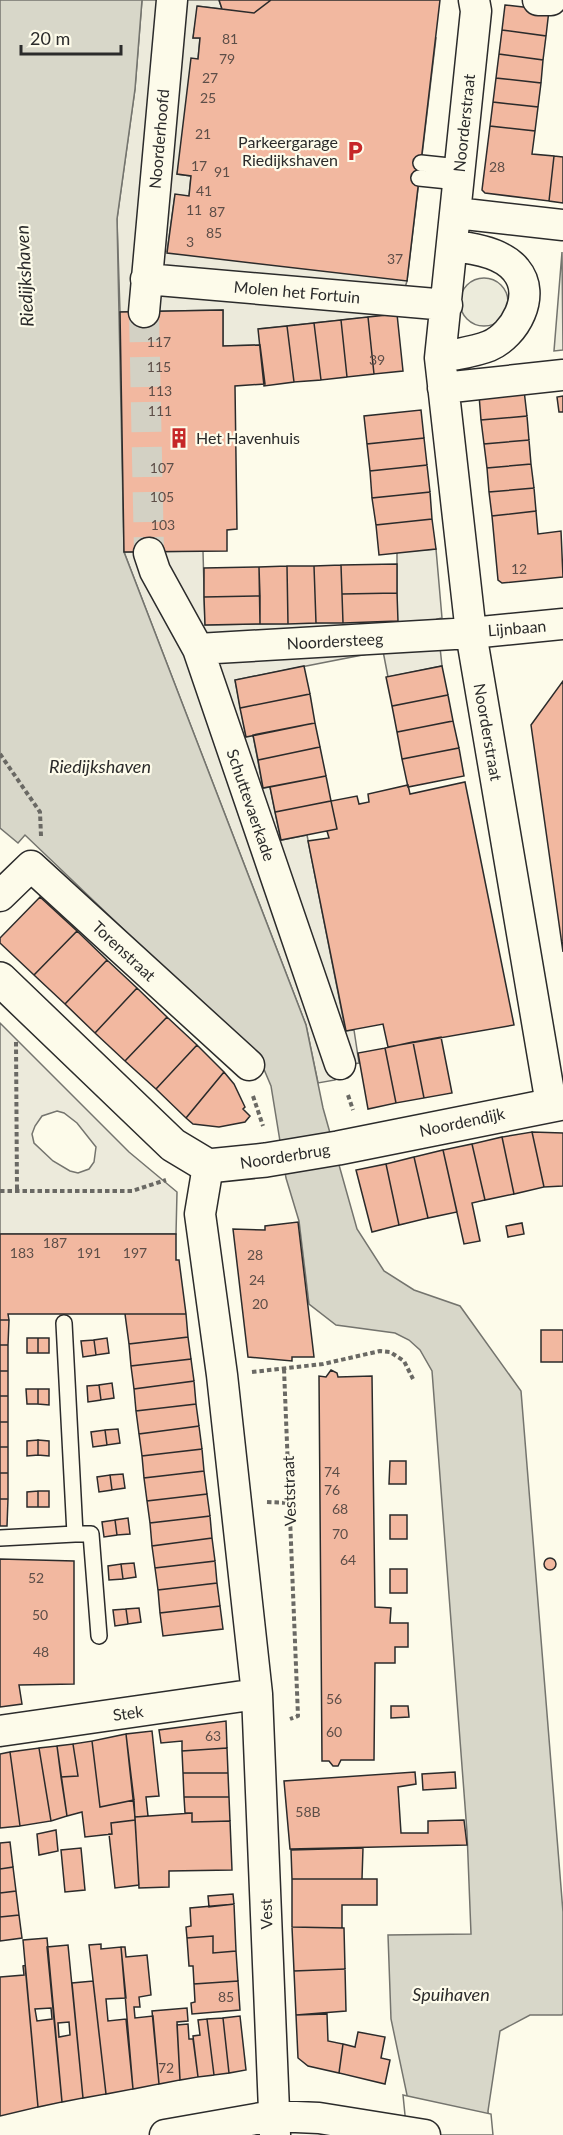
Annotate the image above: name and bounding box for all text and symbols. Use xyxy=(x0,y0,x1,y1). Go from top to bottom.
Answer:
scale bar xyxy=(21,18,122,56)
text: 20 m xyxy=(30,27,70,49)
house number: 81 xyxy=(222,30,238,47)
house number: 79 xyxy=(219,50,235,67)
house number: 27 xyxy=(202,69,218,86)
street label: Noorderstraat xyxy=(449,73,478,173)
street label: Noorderhoofd xyxy=(145,88,172,190)
house number: 25 xyxy=(200,89,216,106)
house number: 21 xyxy=(195,125,211,142)
place label: Parkeergarage Riedijkshaven xyxy=(238,132,338,169)
parking icon: Parkeergarage Riedijkshaven xyxy=(343,139,367,163)
house number: 17 xyxy=(191,157,207,174)
house number: 28 xyxy=(489,158,505,175)
house number: 91 xyxy=(214,163,230,180)
house number: 41 xyxy=(196,182,212,199)
house number: 11 xyxy=(186,201,202,218)
house number: 87 xyxy=(209,203,225,220)
house number: 85 xyxy=(206,224,222,241)
water label: Riedijkshaven xyxy=(10,225,38,328)
house number: 3 xyxy=(186,233,194,250)
house number: 37 xyxy=(387,250,403,267)
street label: Molen het Fortuin xyxy=(233,277,361,306)
house number: 117 xyxy=(147,333,171,350)
house number: 39 xyxy=(369,351,385,368)
house number: 115 xyxy=(147,358,171,375)
house number: 113 xyxy=(148,382,172,399)
house number: 111 xyxy=(148,402,172,419)
building icon: Het Havenhuis xyxy=(167,426,191,450)
place label: Het Havenhuis xyxy=(196,428,300,447)
house number: 107 xyxy=(150,459,174,476)
house number: 105 xyxy=(150,488,174,505)
house number: 103 xyxy=(151,516,175,533)
house number: 12 xyxy=(511,560,527,577)
street label: Lijnbaan xyxy=(487,615,547,640)
street label: Noordersteeg xyxy=(286,628,384,653)
street label: Noorderstraat xyxy=(471,682,506,782)
street label: Schuttevaerkade xyxy=(223,746,280,863)
water label: Riedijkshaven xyxy=(49,755,151,777)
street label: Torenstraat xyxy=(89,917,160,985)
street label: Noordendijk xyxy=(418,1103,507,1140)
street label: Noorderbrug xyxy=(239,1139,331,1172)
house number: 187 xyxy=(43,1234,67,1251)
house number: 183 xyxy=(10,1244,34,1261)
house number: 191 xyxy=(77,1244,101,1261)
house number: 197 xyxy=(123,1244,147,1261)
house number: 28 xyxy=(247,1246,263,1263)
house number: 24 xyxy=(249,1271,265,1288)
house number: 20 xyxy=(252,1295,268,1312)
street label: Veststraat xyxy=(278,1455,299,1527)
house number: 74 xyxy=(324,1463,340,1480)
house number: 76 xyxy=(324,1481,340,1498)
house number: 68 xyxy=(332,1500,348,1517)
house number: 70 xyxy=(332,1525,348,1542)
house number: 64 xyxy=(340,1551,356,1568)
house number: 52 xyxy=(28,1569,44,1586)
house number: 50 xyxy=(32,1606,48,1623)
house number: 48 xyxy=(33,1643,49,1660)
house number: 56 xyxy=(326,1690,342,1707)
street label: Stek xyxy=(111,1701,145,1724)
house number: 60 xyxy=(326,1723,342,1740)
house number: 63 xyxy=(205,1727,221,1744)
house number: 58B xyxy=(295,1803,321,1820)
street label: Vest xyxy=(255,1898,276,1930)
water label: Spuihaven xyxy=(412,1983,490,2005)
house number: 85 xyxy=(218,1988,234,2005)
house number: 72 xyxy=(158,2059,174,2076)

